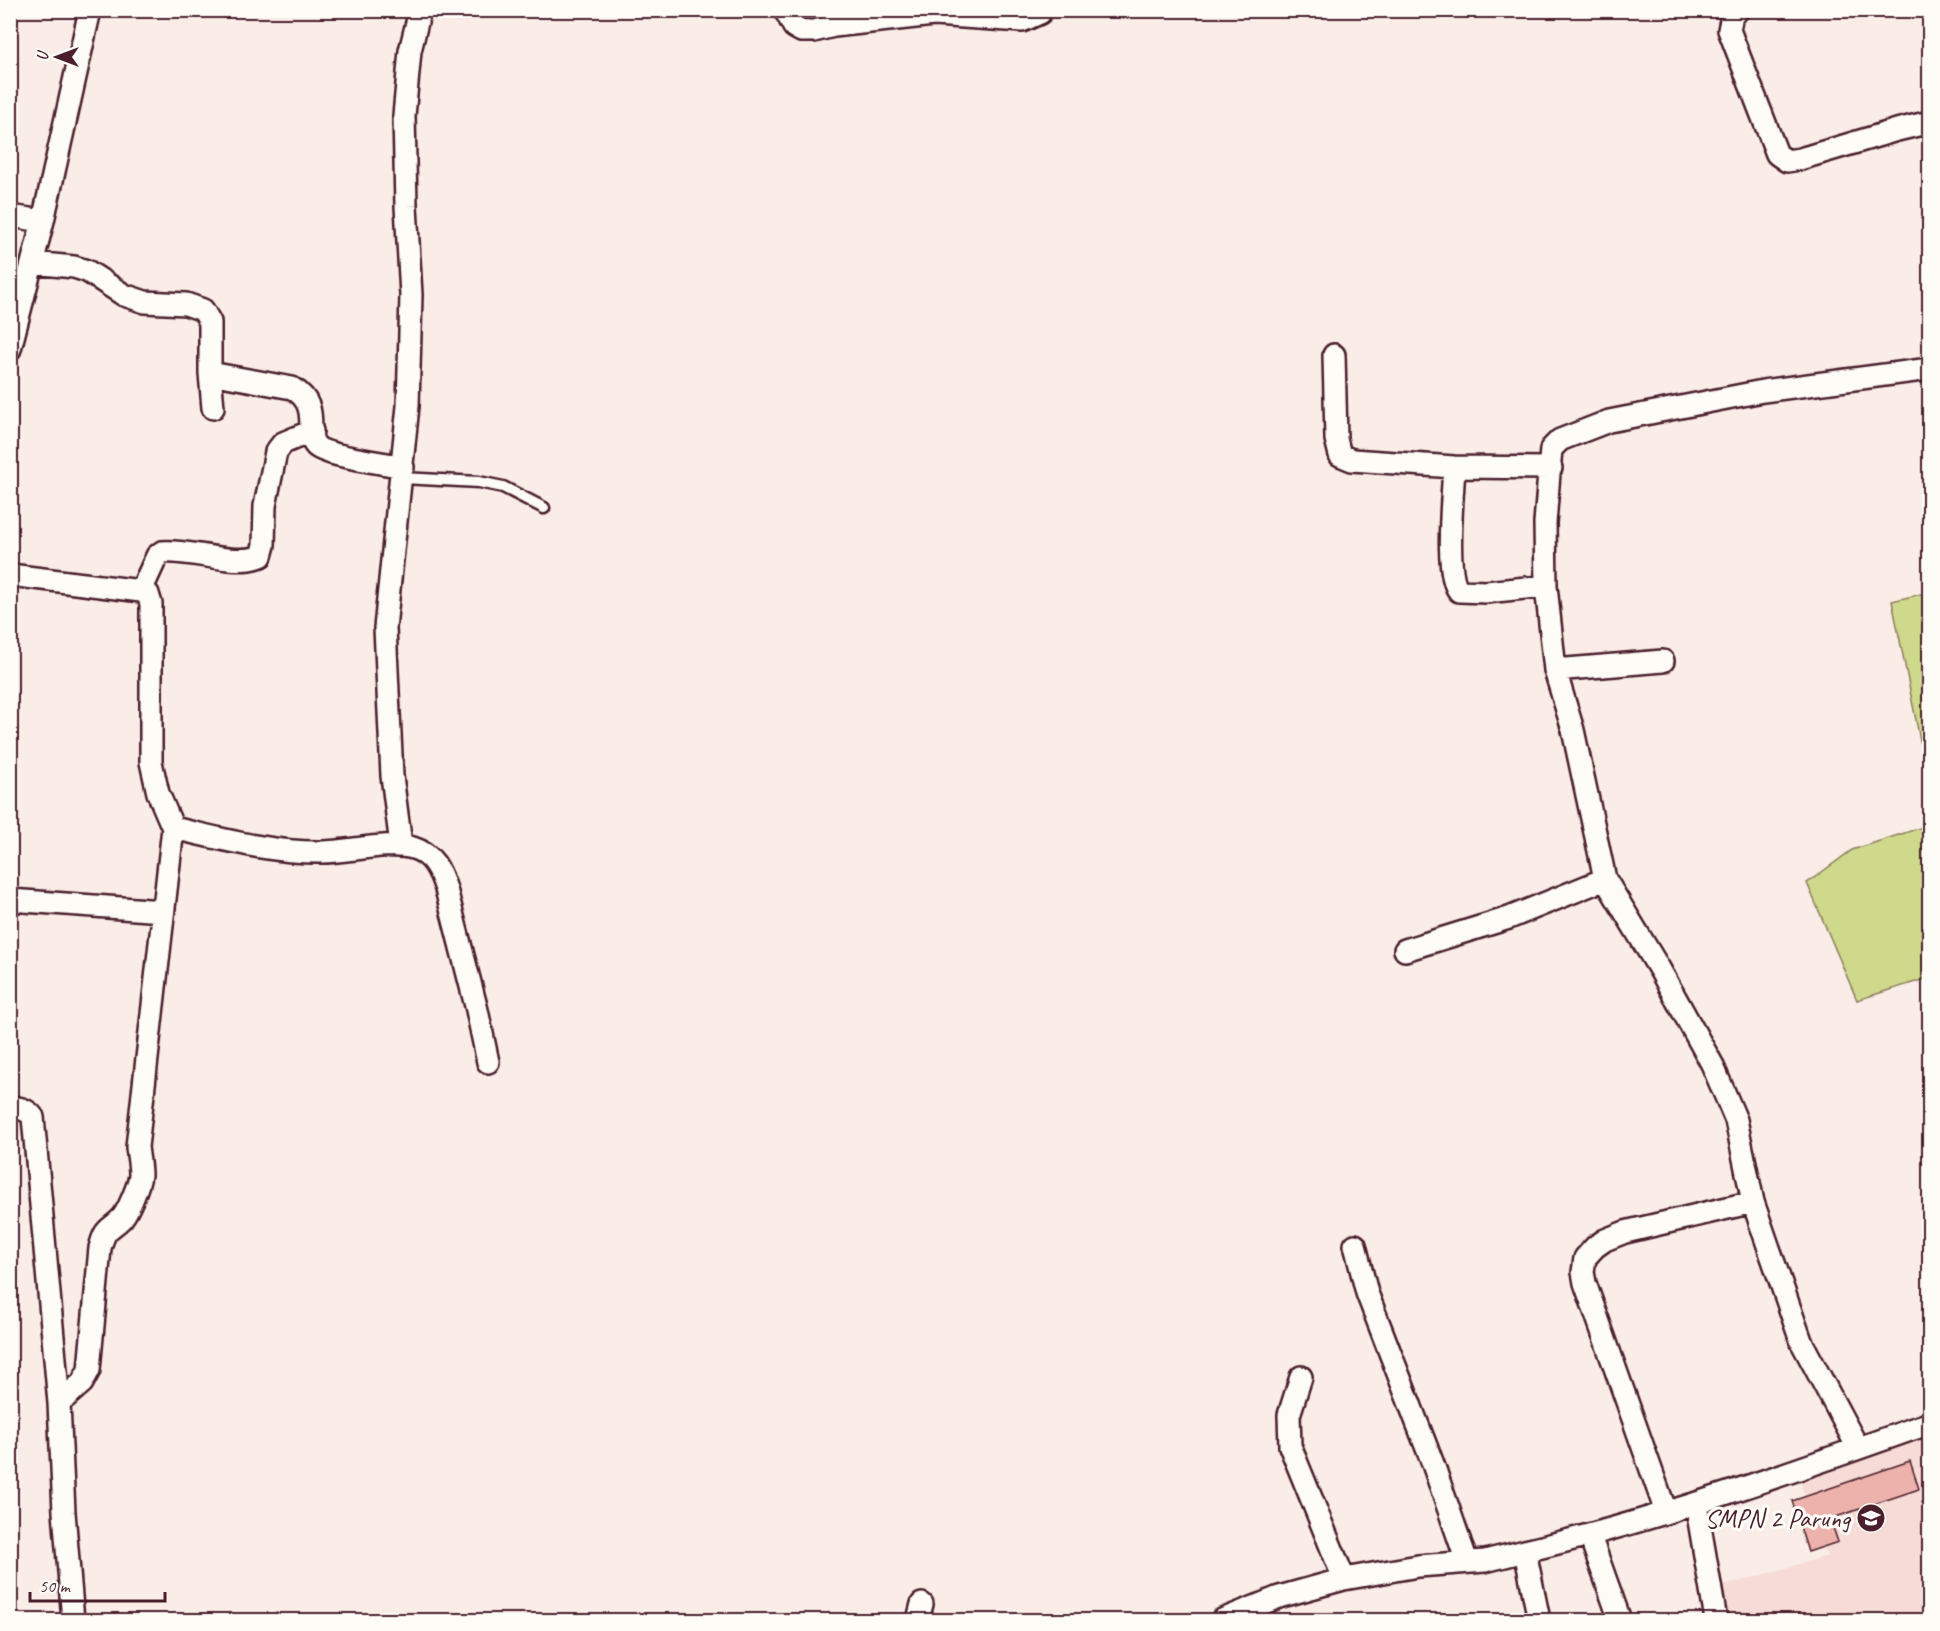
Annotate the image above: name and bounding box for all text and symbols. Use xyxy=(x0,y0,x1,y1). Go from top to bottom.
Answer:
north arrow xyxy=(27,27,87,87)
text: U xyxy=(33,50,53,61)
place label: SMPN 2 Parung xyxy=(1705,1502,1852,1535)
school or university icon: SMPN 2 Parung xyxy=(1855,1502,1887,1534)
scale bar xyxy=(30,1565,165,1603)
text: 50 m xyxy=(39,1575,72,1597)

